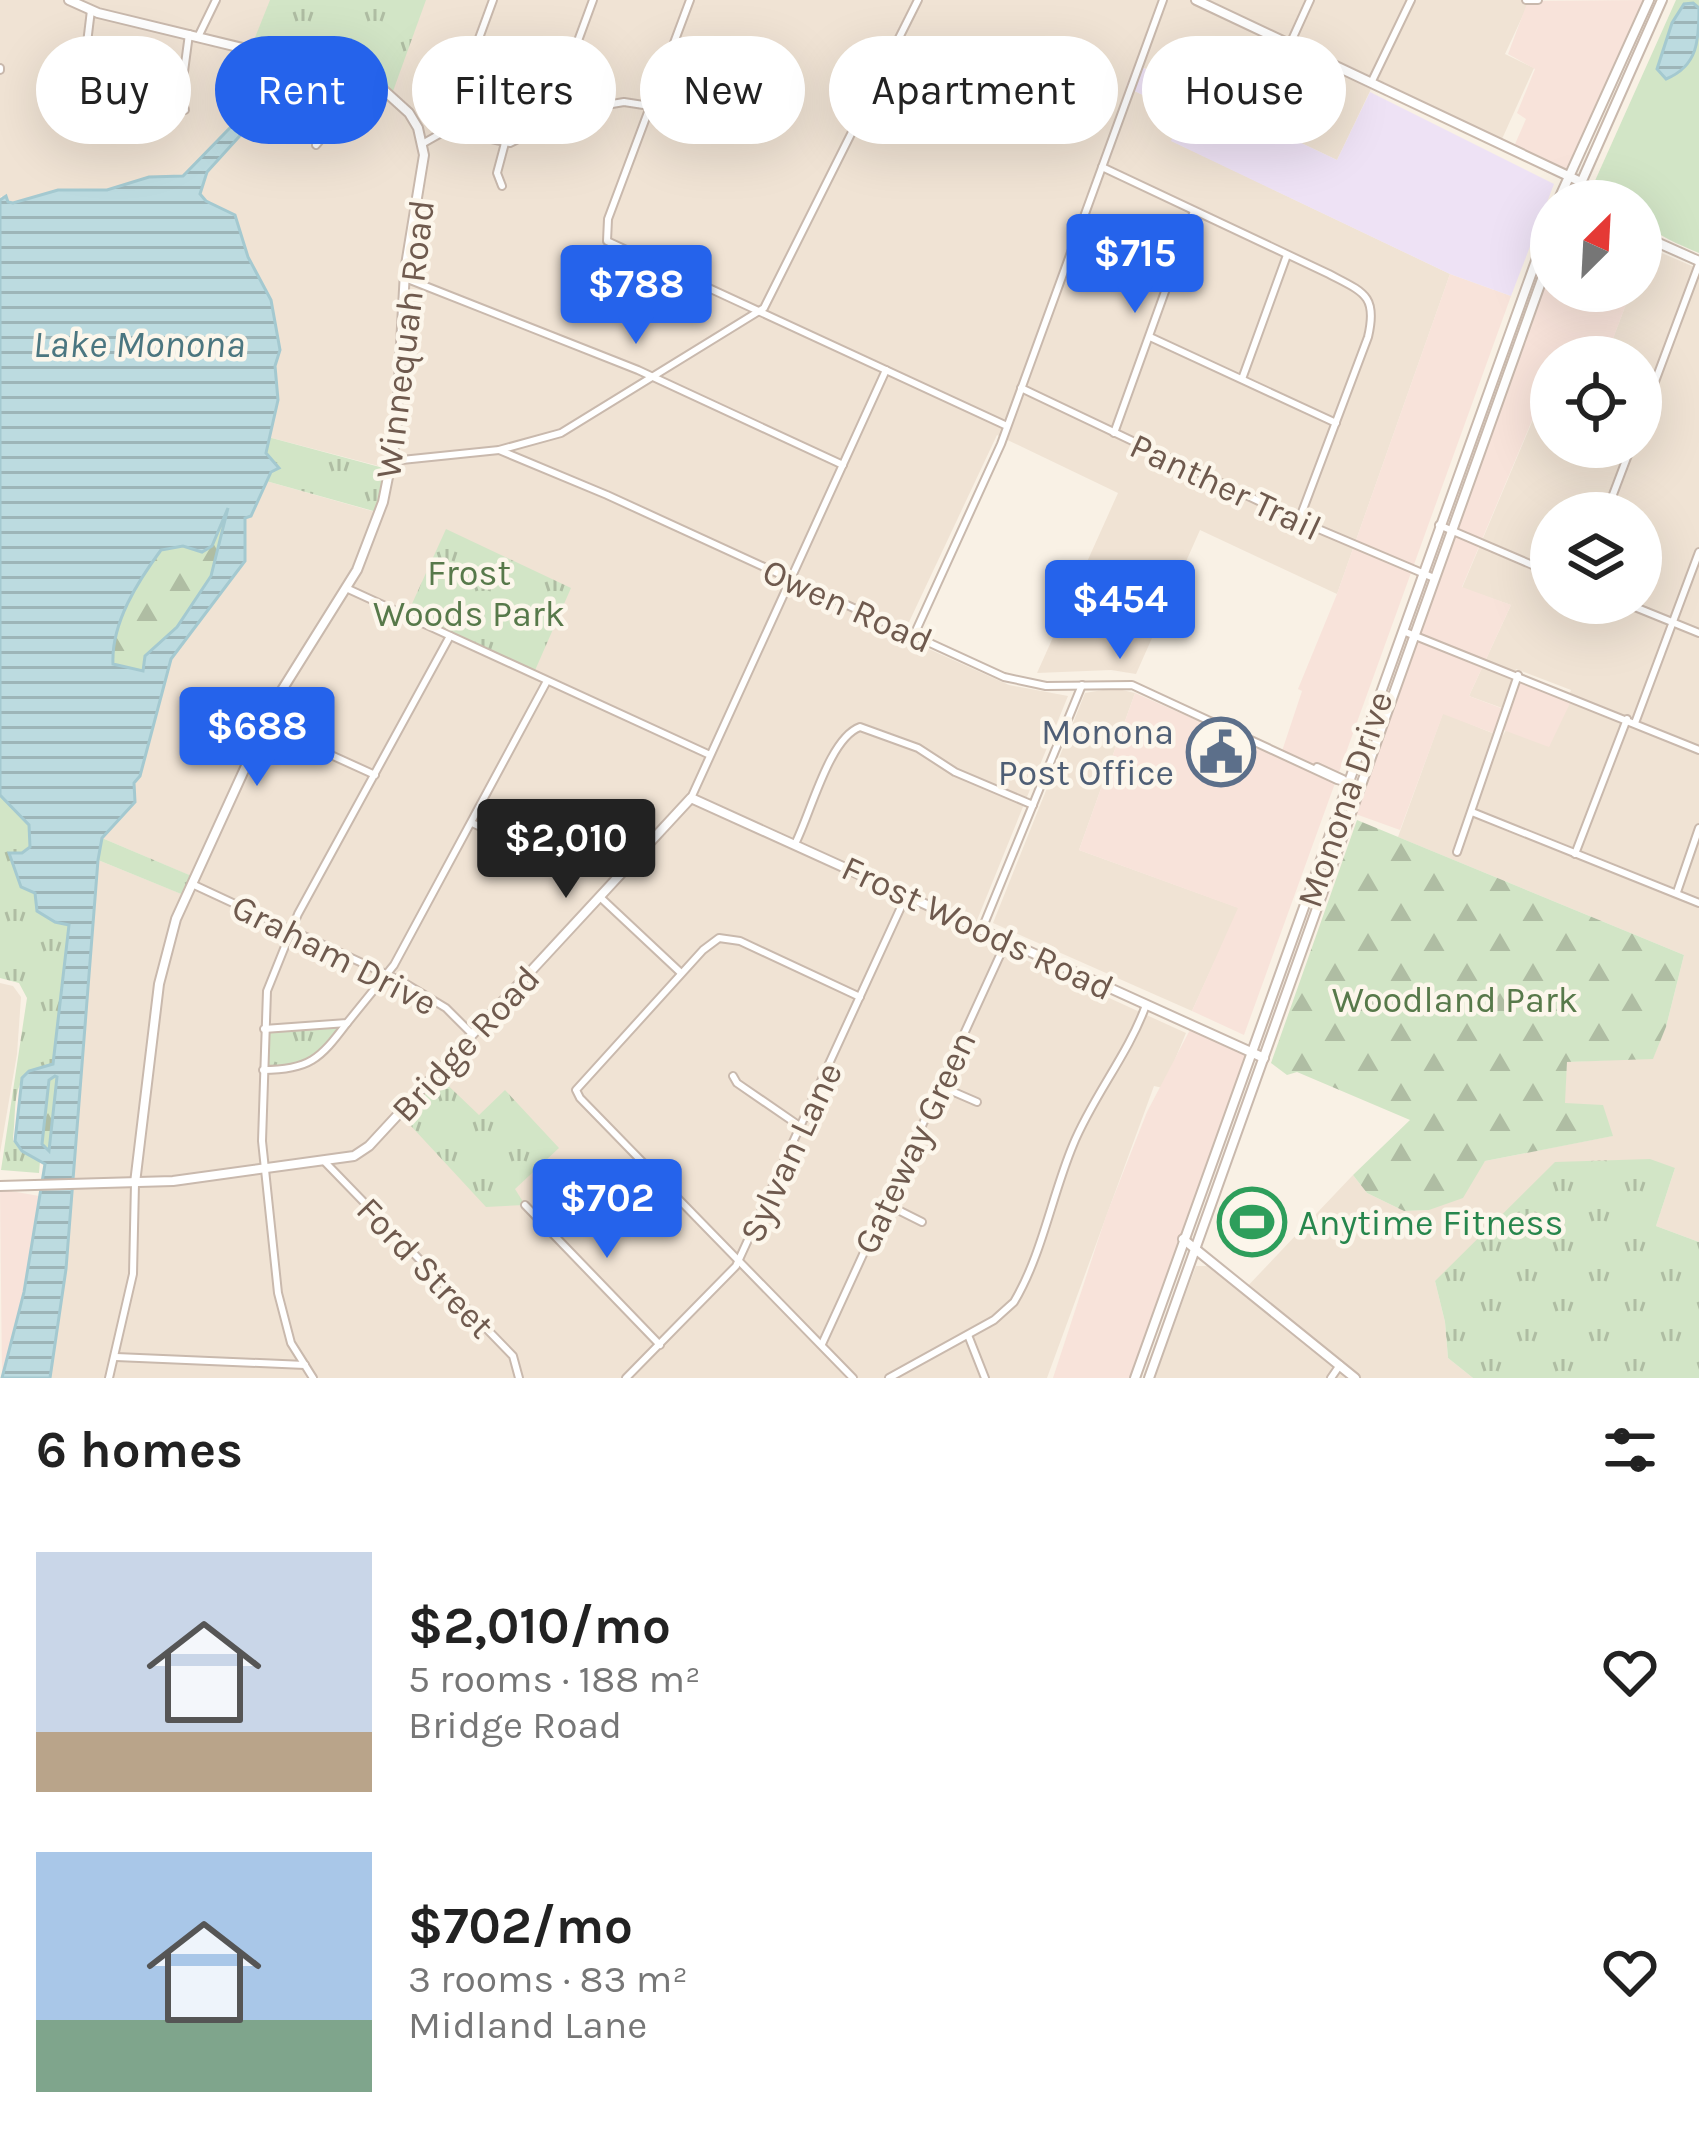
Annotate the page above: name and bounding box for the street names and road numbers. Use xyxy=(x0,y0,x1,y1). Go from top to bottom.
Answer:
street label: Winnequah Road xyxy=(367,197,443,481)
street label: Panther Trail xyxy=(1123,424,1328,549)
street label: Owen Road xyxy=(756,550,939,662)
street label: Monona Drive xyxy=(1288,686,1402,913)
street label: Frost Woods Road xyxy=(835,847,1120,1009)
street label: Graham Drive xyxy=(225,885,444,1024)
street label: Bridge Road xyxy=(383,957,549,1130)
street label: Gateway Green xyxy=(845,1024,985,1261)
street label: Sylvan Lane xyxy=(731,1056,851,1249)
street label: Ford Street xyxy=(348,1189,503,1347)

